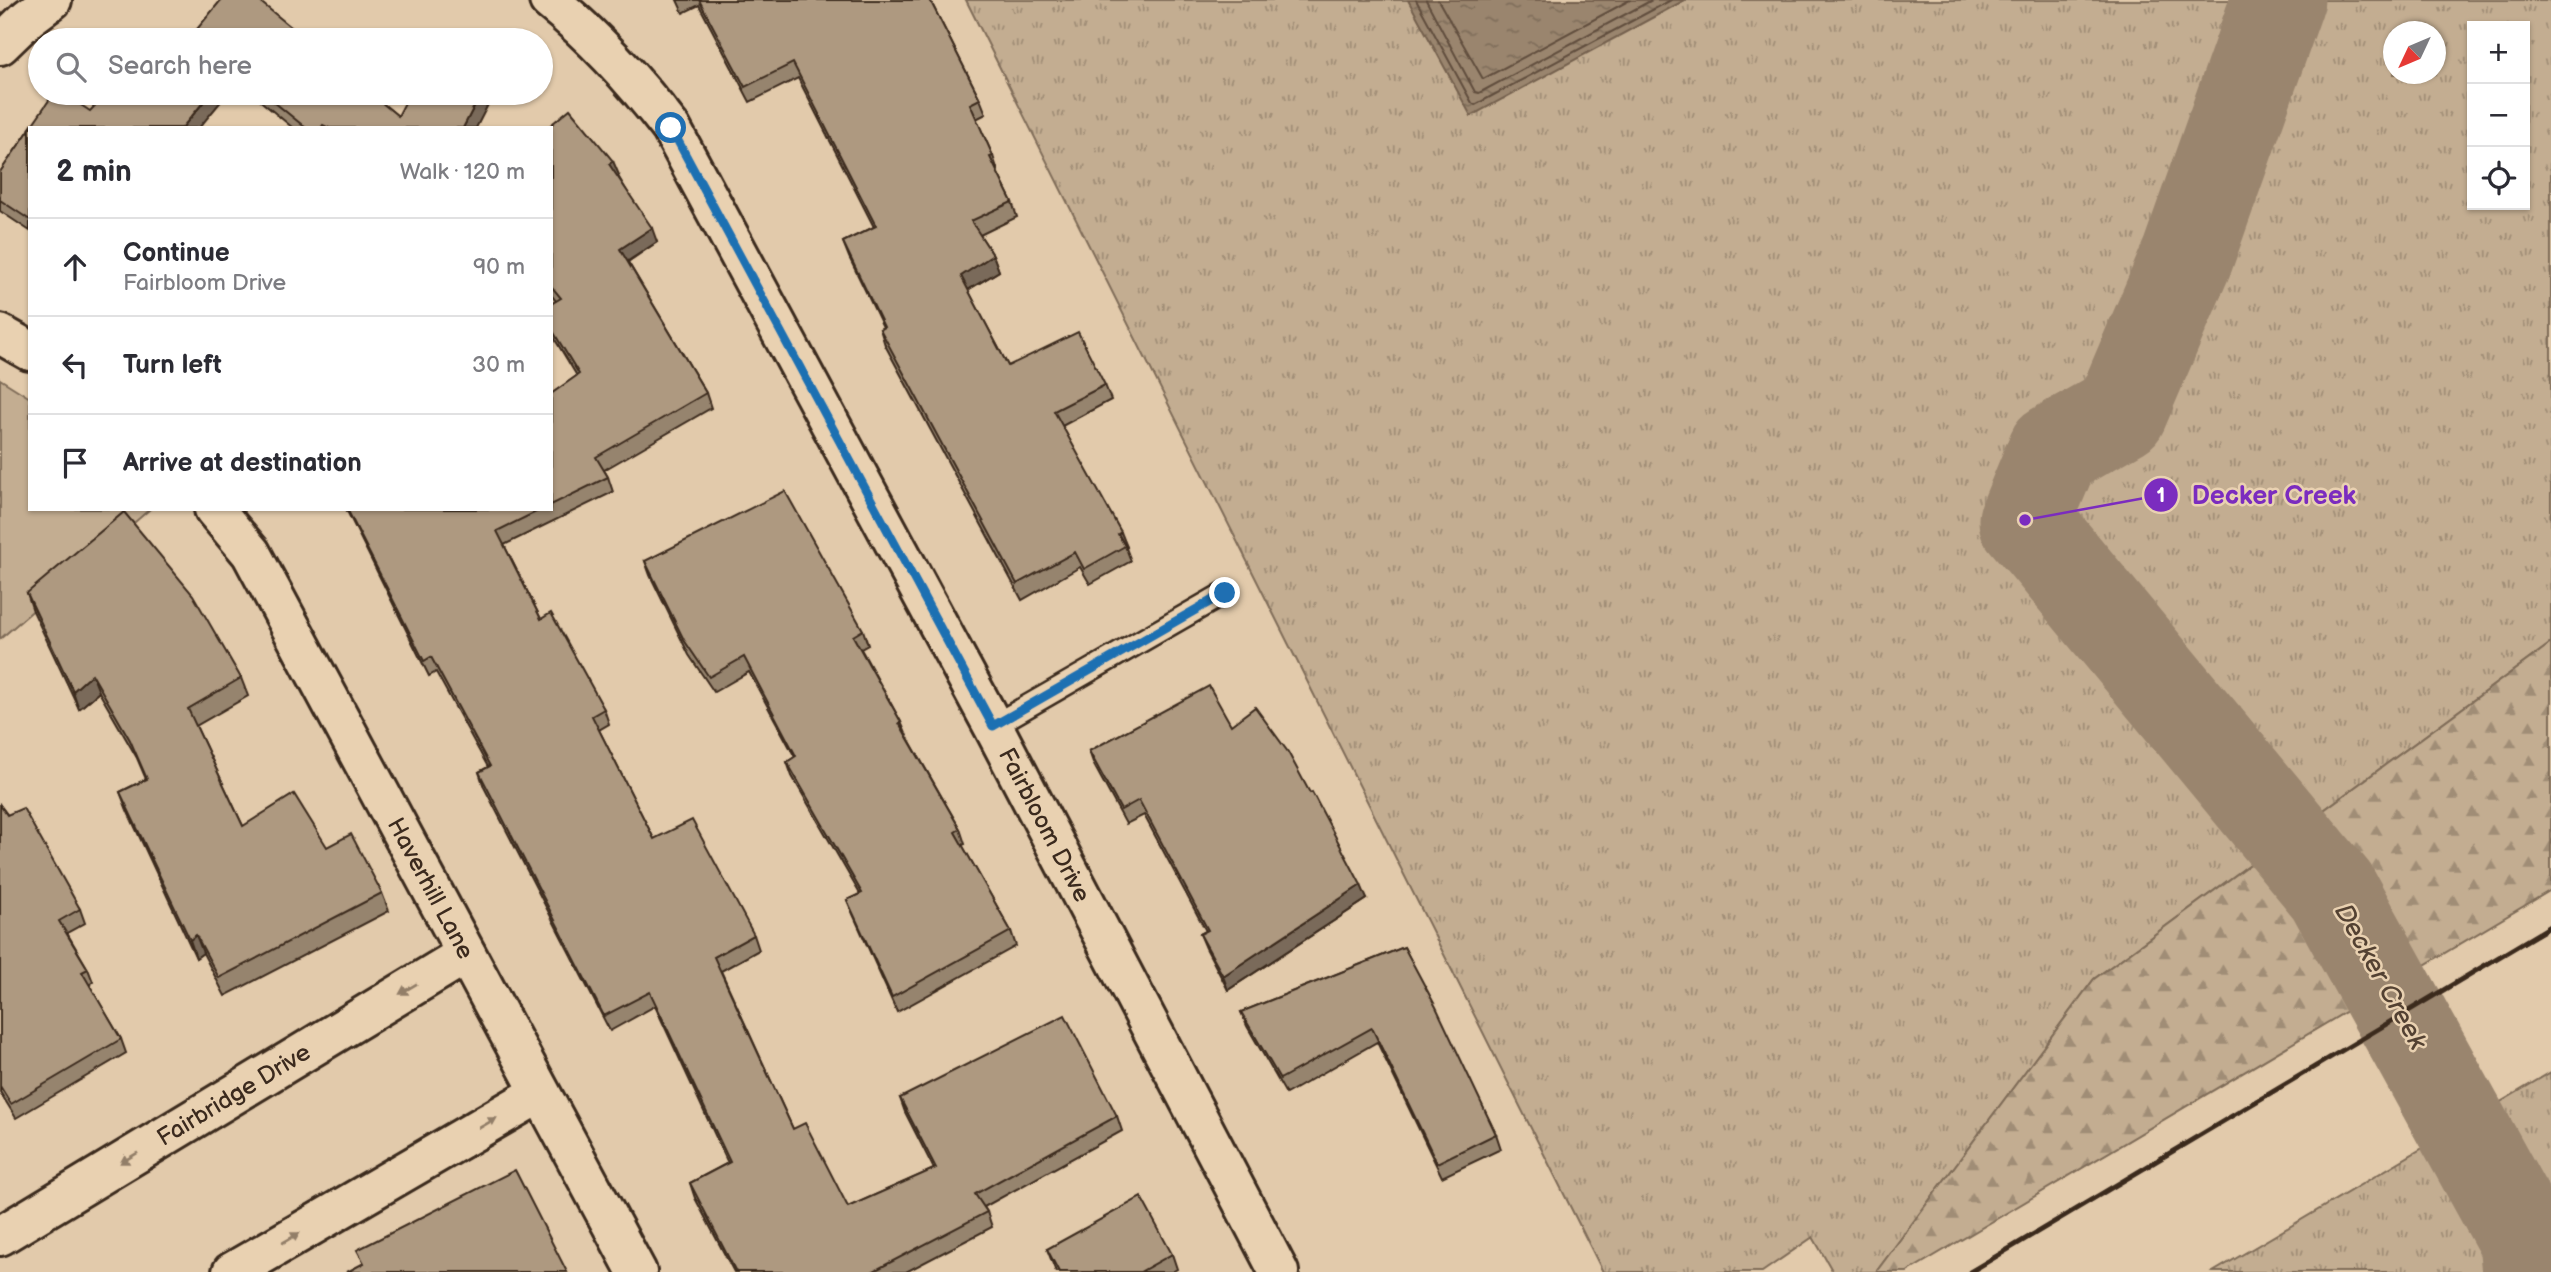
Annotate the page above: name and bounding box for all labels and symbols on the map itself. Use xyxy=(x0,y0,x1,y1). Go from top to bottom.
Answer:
north arrow xyxy=(2383,21,2446,84)
route start xyxy=(655,112,686,143)
callout: Decker Creek xyxy=(2143,472,2370,519)
text: Decker Creek xyxy=(2192,481,2357,512)
text: 1 xyxy=(2157,483,2165,508)
route end xyxy=(1209,577,1240,608)
street label: Fairbloom Drive xyxy=(992,743,1097,907)
street label: Haverhill Lane xyxy=(381,813,481,964)
water label: Decker Creek xyxy=(2327,899,2433,1056)
one-way arrow xyxy=(398,983,417,996)
street label: Fairbridge Drive xyxy=(152,1037,316,1152)
one-way arrow xyxy=(478,1117,497,1130)
one-way arrow xyxy=(120,1152,139,1165)
one-way arrow xyxy=(281,1232,301,1244)

